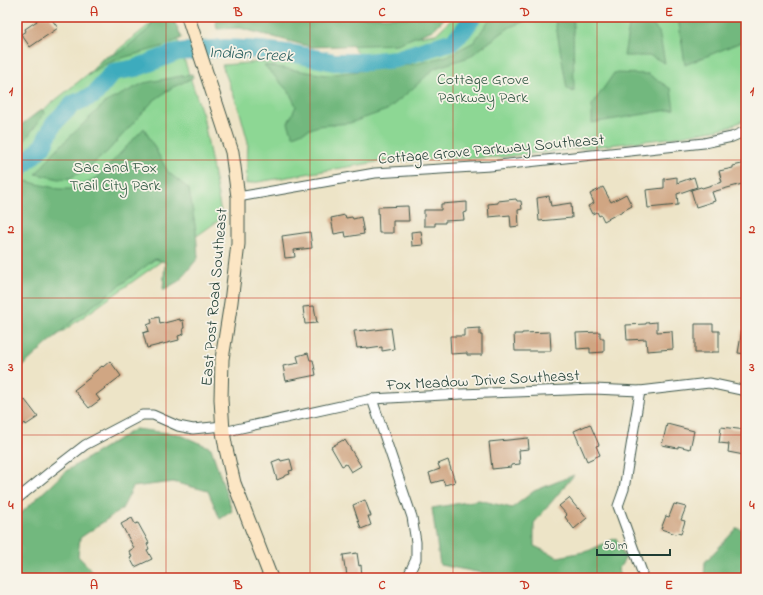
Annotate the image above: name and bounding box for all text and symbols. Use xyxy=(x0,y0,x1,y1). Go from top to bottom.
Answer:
text: A xyxy=(90,3,98,22)
text: B xyxy=(233,3,243,22)
text: C xyxy=(378,3,386,22)
text: D xyxy=(519,3,530,22)
text: E xyxy=(665,3,673,22)
water label: Indian Creek xyxy=(208,40,295,69)
park label: Cottage Grove Parkway Park xyxy=(437,68,530,110)
text: 1 xyxy=(9,82,14,101)
text: 1 xyxy=(750,82,755,101)
street label: Cottage Grove Parkway Southeast xyxy=(377,128,606,172)
park label: Sac and Fox Trail City Park xyxy=(69,156,162,198)
street label: East Post Road Southeast xyxy=(195,206,235,387)
text: 2 xyxy=(7,220,15,239)
text: 2 xyxy=(748,220,756,239)
text: 3 xyxy=(7,358,14,377)
text: 3 xyxy=(748,358,755,377)
street label: Fox Meadow Drive Southeast xyxy=(385,364,581,398)
text: 4 xyxy=(7,496,14,515)
text: 4 xyxy=(748,496,755,515)
scale bar xyxy=(597,531,670,557)
text: 50 m xyxy=(603,537,627,555)
text: A xyxy=(90,576,98,595)
text: B xyxy=(233,576,243,595)
text: C xyxy=(378,576,386,595)
text: D xyxy=(519,576,530,595)
text: E xyxy=(665,576,673,595)

